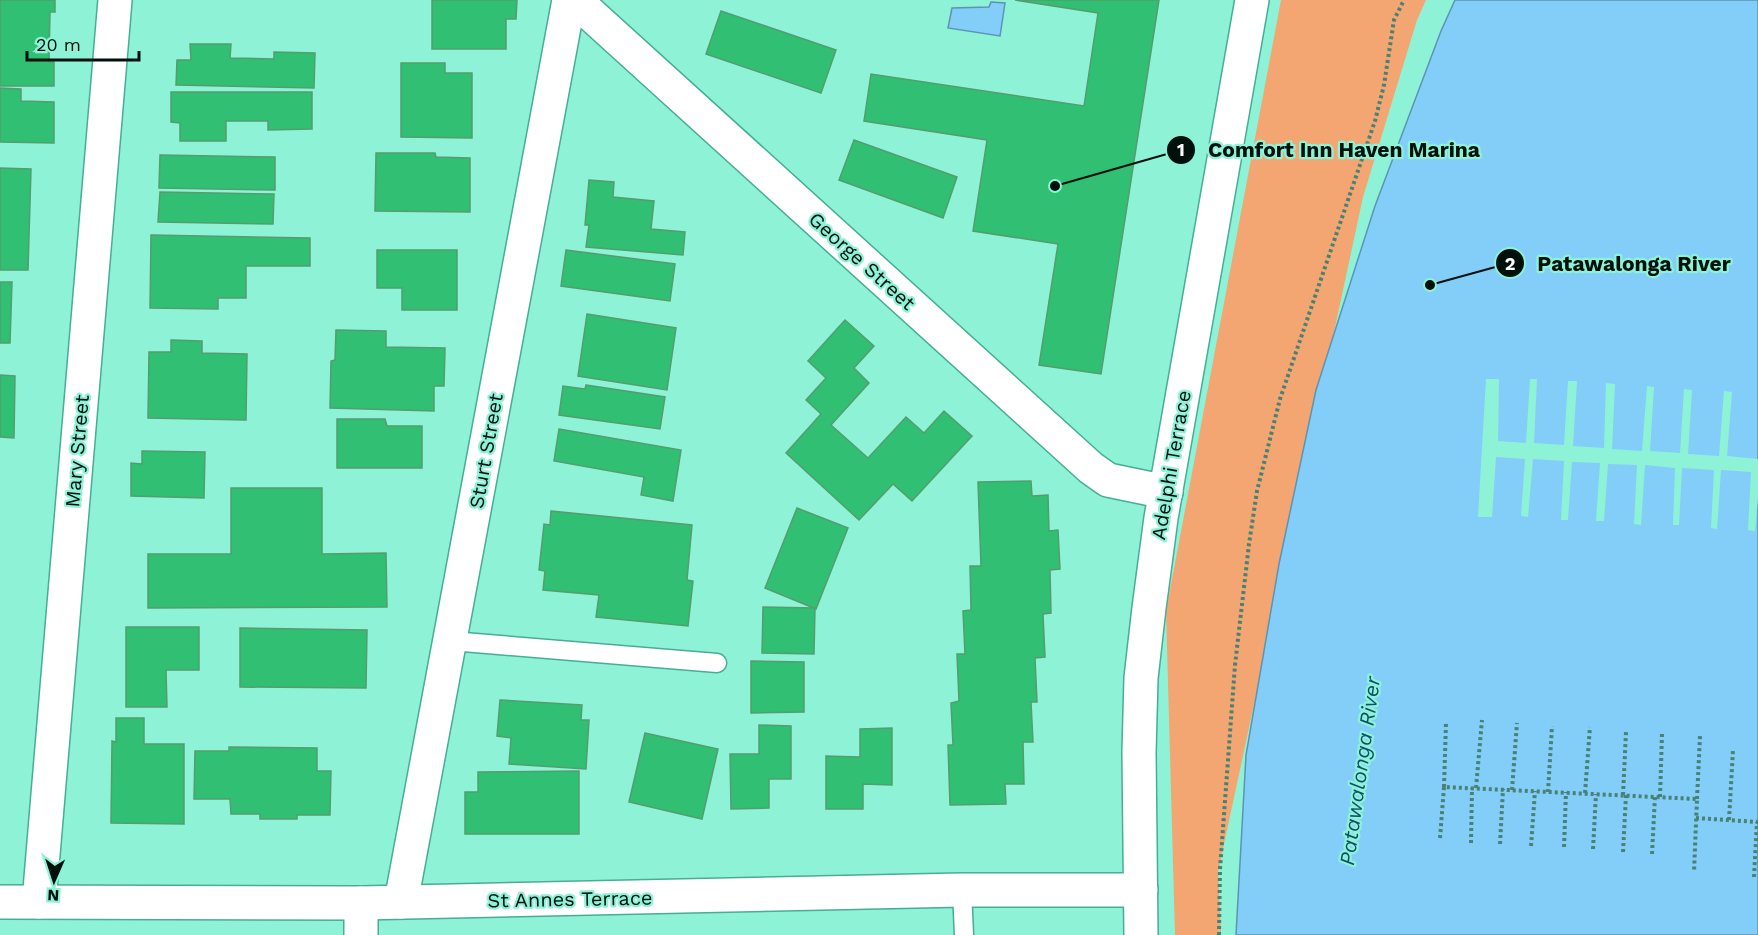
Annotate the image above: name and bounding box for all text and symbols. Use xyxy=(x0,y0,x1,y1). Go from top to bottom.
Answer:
scale bar xyxy=(27,24,140,62)
text: 20 m xyxy=(36,34,81,55)
callout: Comfort Inn Haven Marina xyxy=(1166,131,1492,170)
text: Comfort Inn Haven Marina xyxy=(1208,137,1481,162)
text: 1 xyxy=(1177,139,1185,160)
street label: George Street xyxy=(804,207,921,315)
callout: Patawalonga River xyxy=(1495,244,1743,283)
text: Patawalonga River xyxy=(1537,251,1731,276)
text: 2 xyxy=(1505,253,1515,274)
street label: Adelphi Terrace xyxy=(1146,388,1196,542)
street label: Sturt Street xyxy=(464,391,508,510)
street label: Mary Street xyxy=(60,393,94,508)
water label: Patawalonga River xyxy=(1334,674,1385,867)
north arrow xyxy=(24,851,84,911)
text: N xyxy=(47,886,60,905)
street label: St Annes Terrace xyxy=(487,886,653,912)

